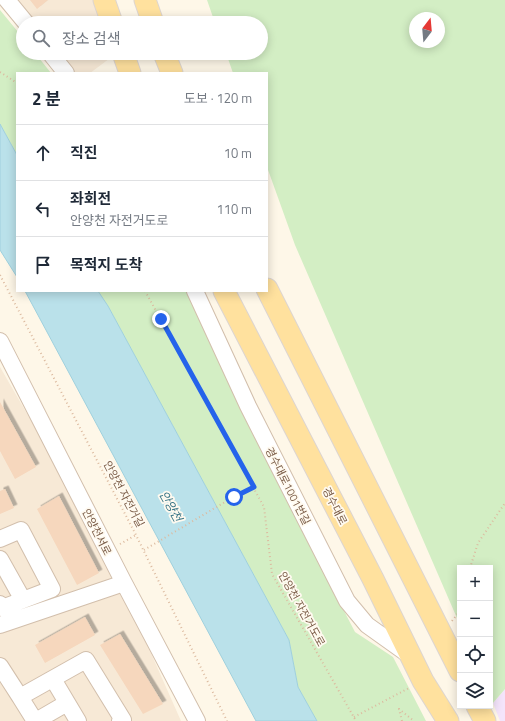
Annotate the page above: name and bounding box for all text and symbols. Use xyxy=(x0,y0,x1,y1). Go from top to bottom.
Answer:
north arrow xyxy=(409,12,445,48)
search box xyxy=(16,16,268,60)
icon: search xyxy=(30,27,52,49)
text: 장소 검색 xyxy=(62,27,121,50)
text: 2 분 xyxy=(32,86,61,112)
text: 도보 · 120 m xyxy=(184,88,252,108)
text: 직진 xyxy=(70,141,98,164)
icon: ahead xyxy=(32,142,54,164)
text: 10 m xyxy=(224,143,252,163)
text: 좌회전 xyxy=(70,187,111,210)
icon: left xyxy=(32,198,54,220)
text: 110 m xyxy=(216,199,252,219)
text: 안양천 자전거도로 xyxy=(70,210,169,230)
text: 목적지 도착 xyxy=(70,253,142,276)
icon: arrive xyxy=(32,254,54,276)
route end xyxy=(152,310,170,328)
street label: 경수대로1001번길 xyxy=(261,444,315,528)
street label: 안양천 자전거길 xyxy=(100,458,148,530)
street label: 경수대로 xyxy=(319,484,351,528)
water label: 안양천 xyxy=(155,487,188,527)
route start xyxy=(225,488,243,506)
street label: 안양천서로 xyxy=(78,506,116,558)
map controls xyxy=(457,565,493,709)
button: + xyxy=(457,565,493,601)
street label: 안양천 자전거도로 xyxy=(275,569,329,649)
button: − xyxy=(457,601,493,637)
button: locate xyxy=(457,637,493,673)
button: layers xyxy=(457,673,493,709)

